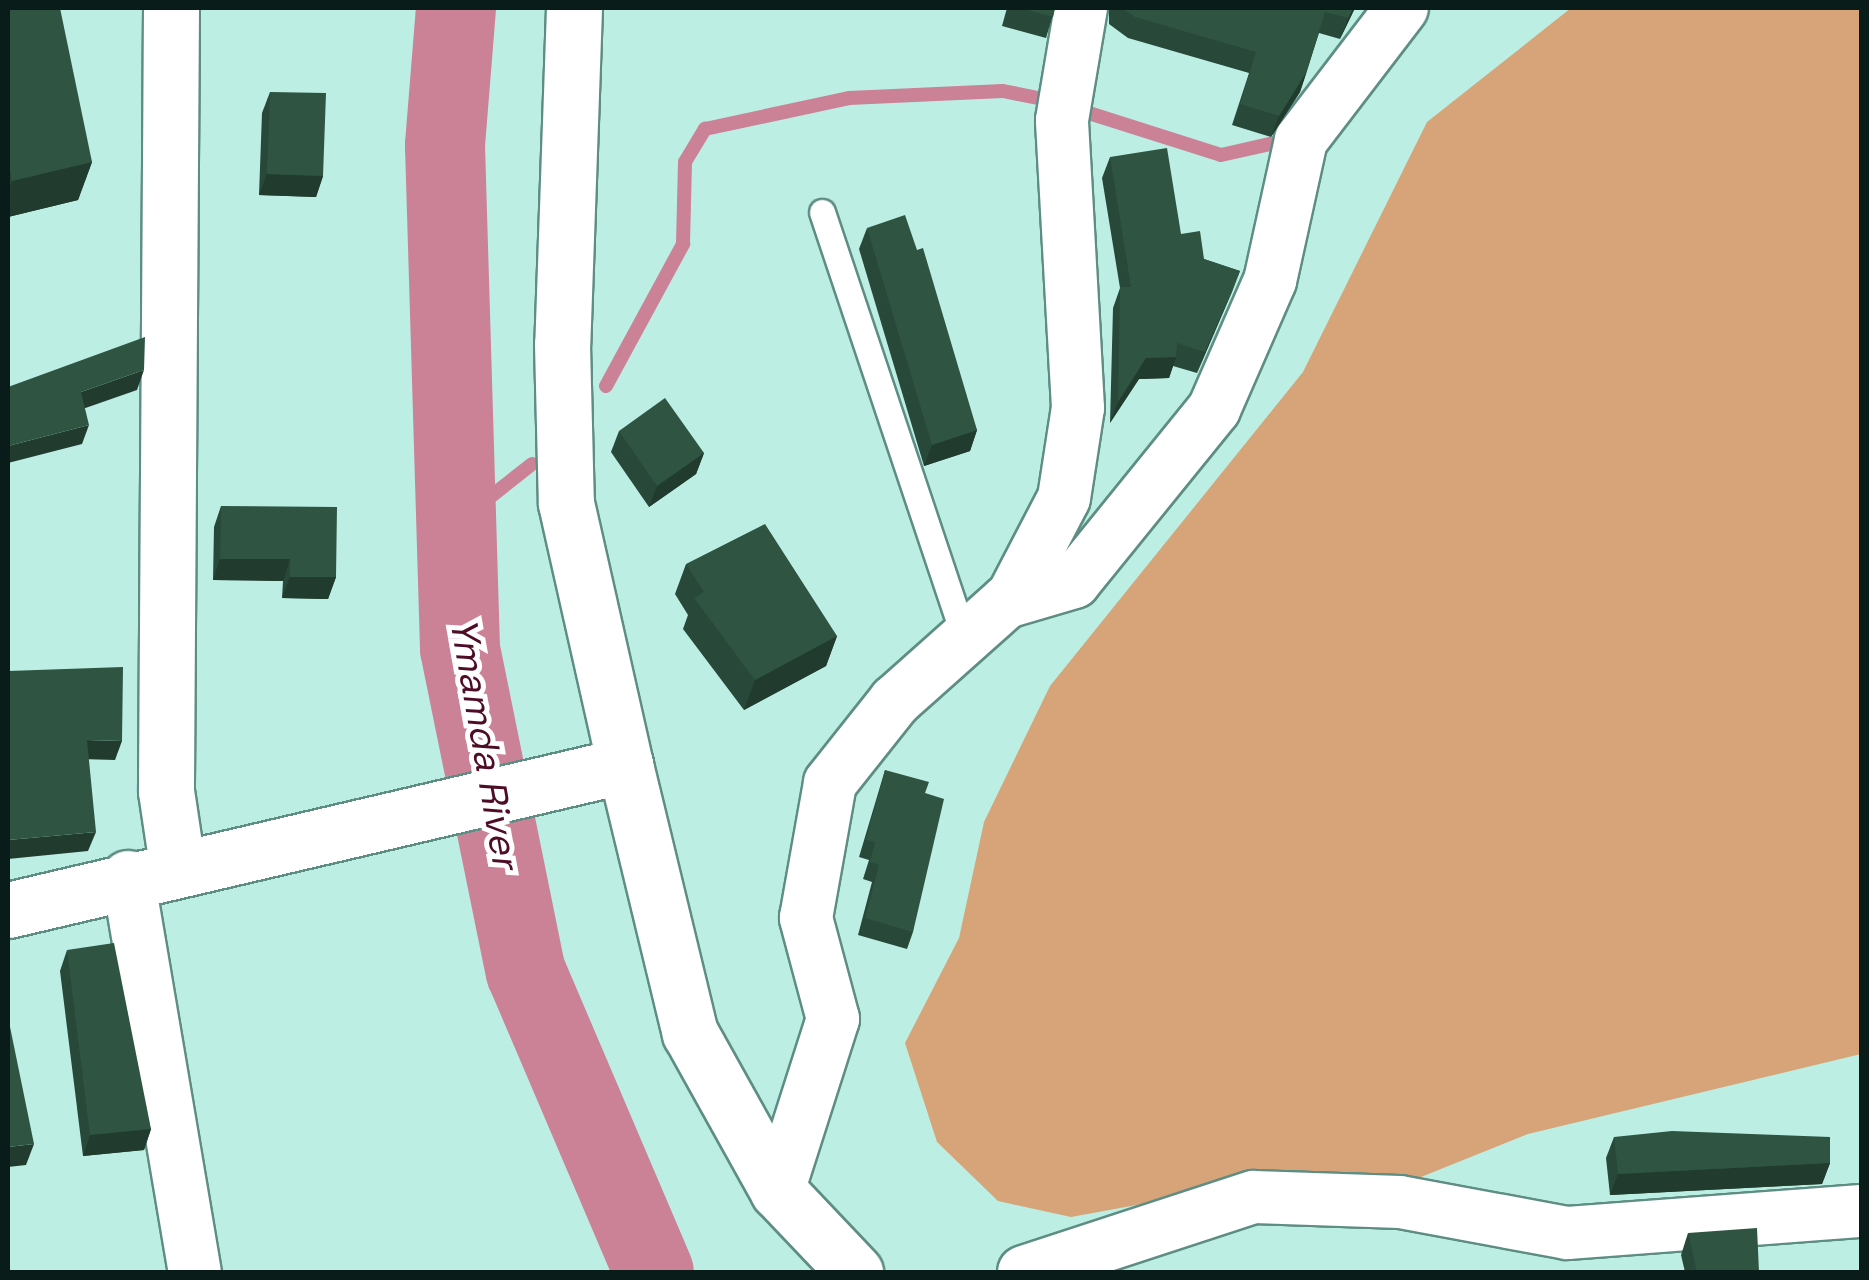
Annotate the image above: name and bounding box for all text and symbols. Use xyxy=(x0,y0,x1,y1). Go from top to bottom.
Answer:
water label: Ymamda River xyxy=(440,614,528,872)

